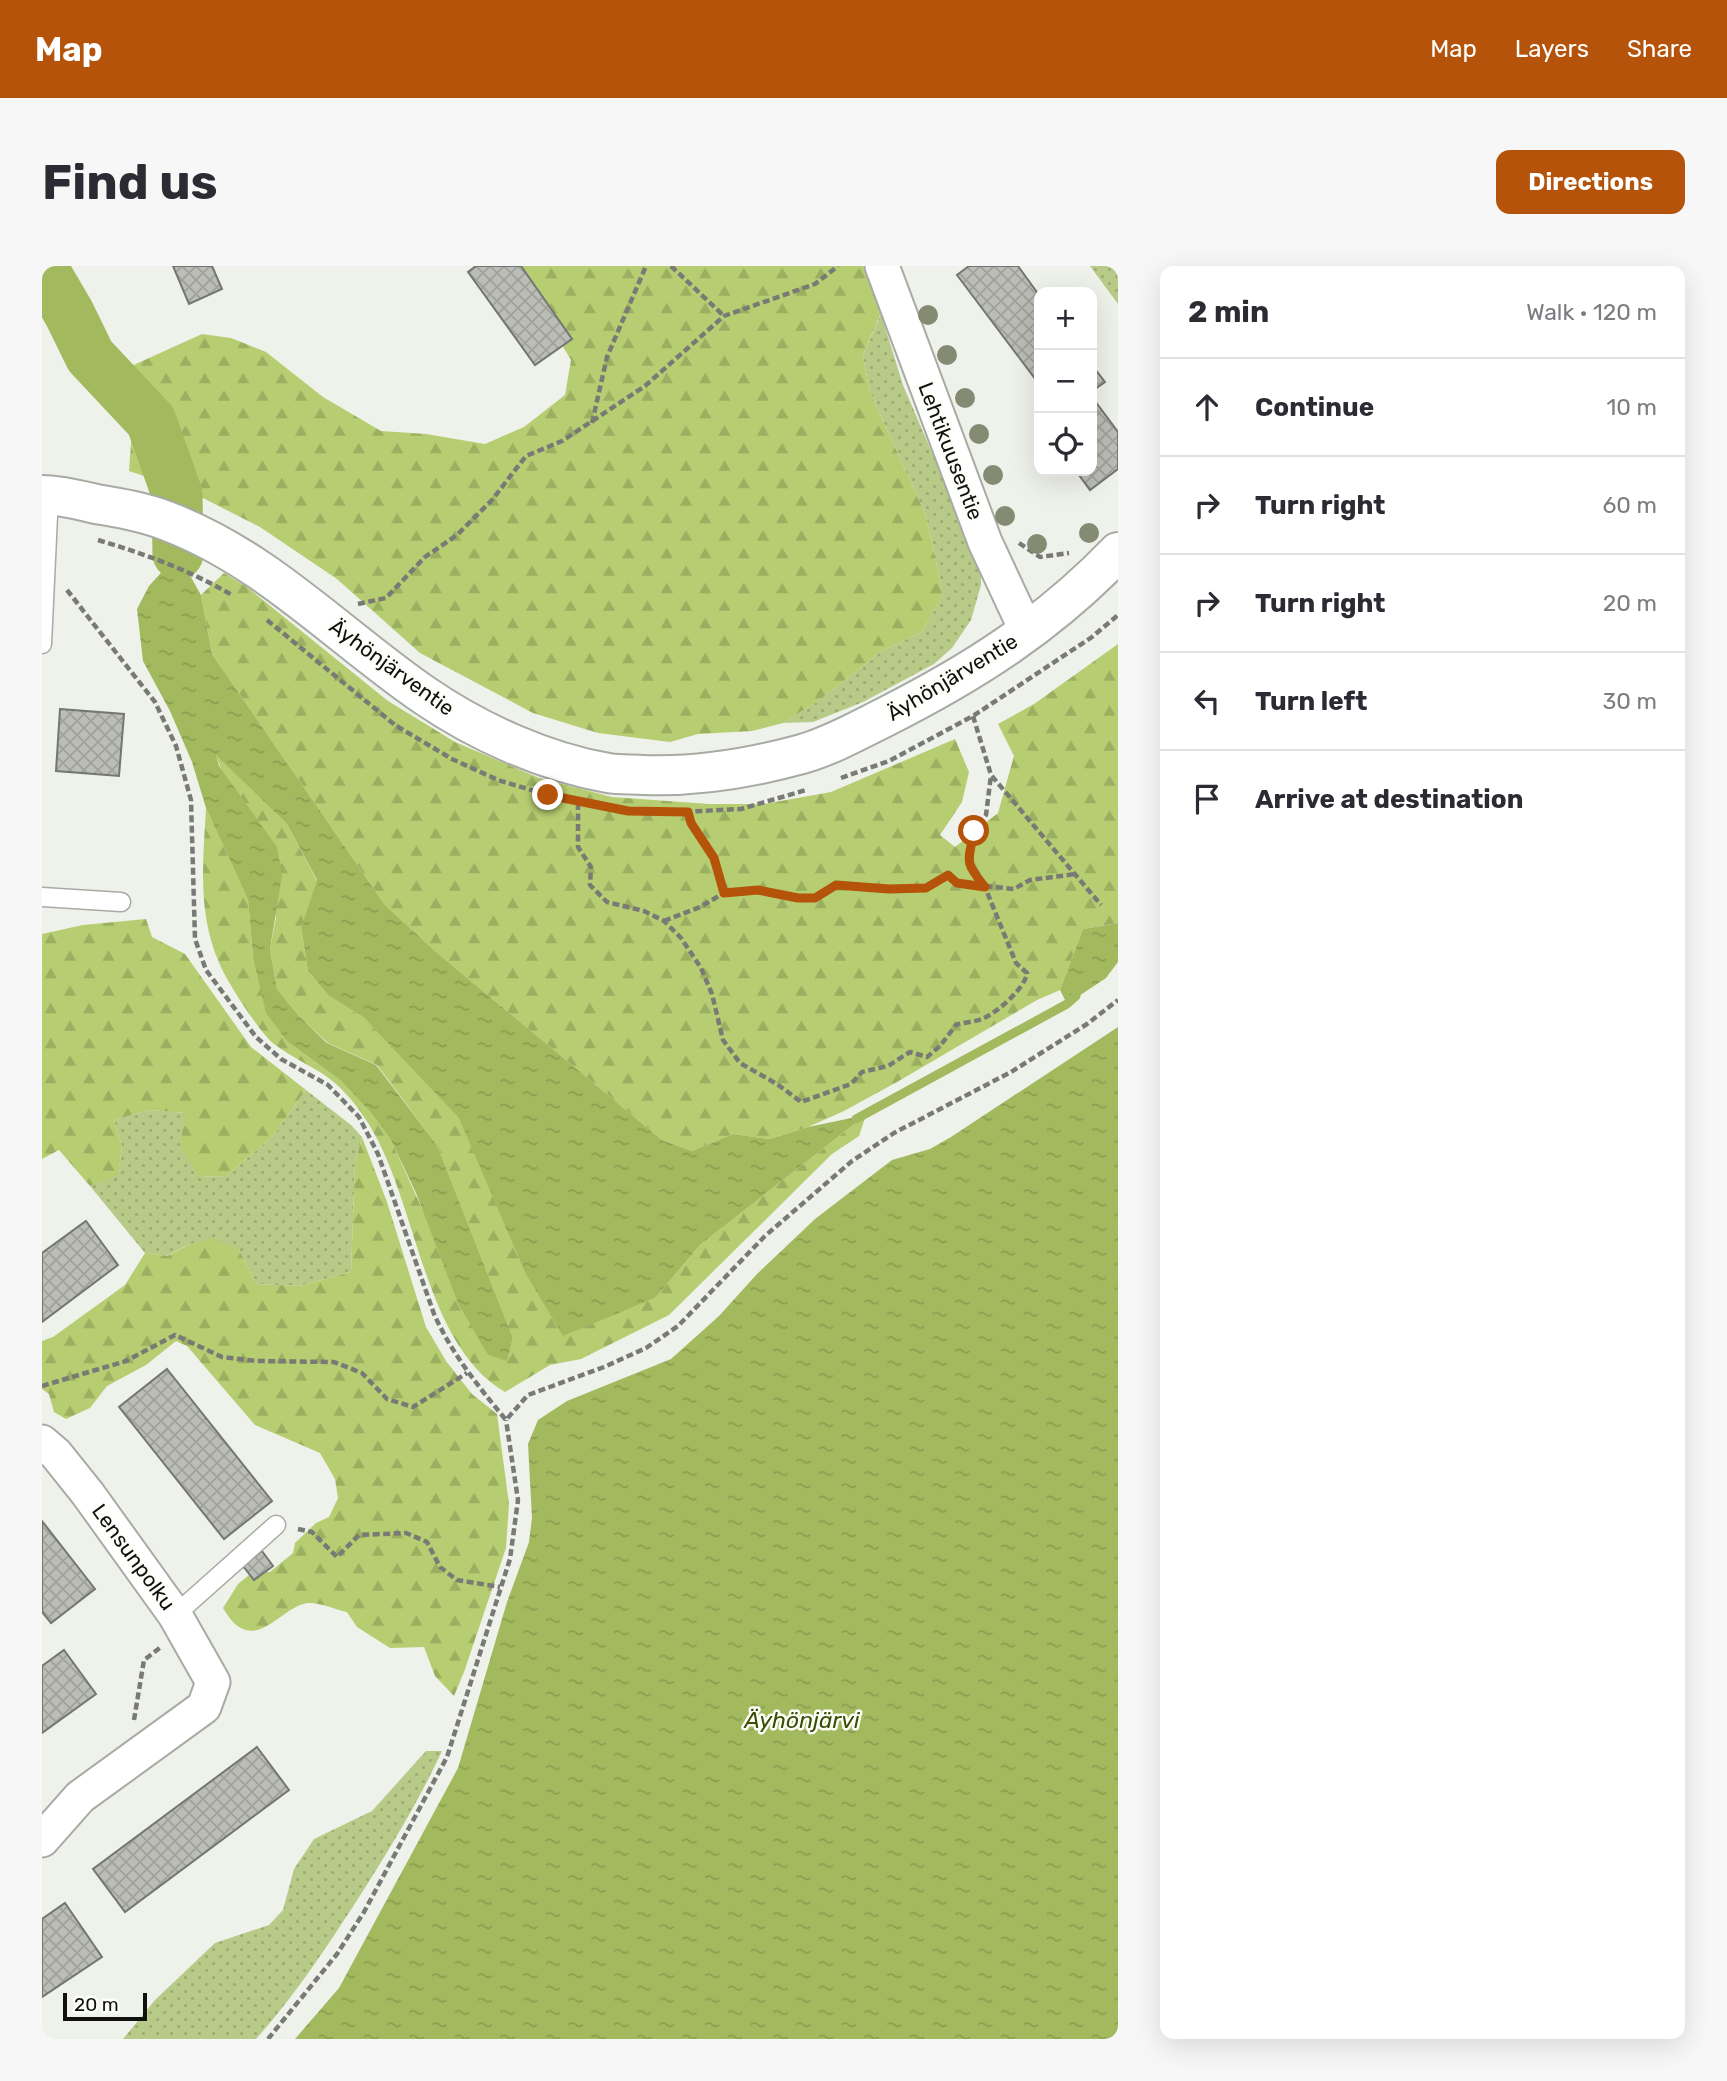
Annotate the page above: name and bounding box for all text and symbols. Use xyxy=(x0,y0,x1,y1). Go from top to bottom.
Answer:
text: Map xyxy=(35,30,103,69)
text: Map xyxy=(1430,35,1477,63)
text: Layers xyxy=(1515,35,1589,63)
text: Share xyxy=(1627,35,1692,63)
button: Directions xyxy=(1496,150,1685,214)
text: Find us xyxy=(42,153,218,211)
map controls xyxy=(1034,287,1097,476)
button: + xyxy=(1034,287,1097,350)
text: 2 min xyxy=(1188,294,1269,330)
text: Walk · 120 m xyxy=(1526,298,1657,326)
button: − xyxy=(1034,350,1097,413)
street label: Lehtikuusentie xyxy=(913,379,989,523)
icon: ahead xyxy=(1188,388,1226,426)
text: Continue xyxy=(1255,392,1374,423)
text: 10 m xyxy=(1606,393,1657,421)
button: locate xyxy=(1034,413,1097,476)
icon: right xyxy=(1188,486,1226,524)
text: Turn right xyxy=(1255,490,1385,521)
text: 60 m xyxy=(1602,491,1657,519)
icon: right xyxy=(1188,584,1226,622)
text: Turn right xyxy=(1255,588,1385,619)
text: 20 m xyxy=(1603,589,1657,617)
street label: Äyhönjärventie xyxy=(325,613,459,721)
street label: Äyhönjärventie xyxy=(882,628,1022,726)
icon: left xyxy=(1188,682,1226,720)
text: Turn left xyxy=(1255,686,1367,717)
text: 30 m xyxy=(1602,687,1657,715)
route end xyxy=(532,779,563,810)
icon: arrive xyxy=(1188,780,1226,818)
text: Arrive at destination xyxy=(1255,784,1523,815)
route start xyxy=(958,815,989,846)
street label: Lensunpolku xyxy=(87,1499,181,1615)
water label: Äyhönjärvi xyxy=(744,1706,861,1734)
scale bar xyxy=(63,1990,147,2022)
text: 20 m xyxy=(74,1993,119,2016)

